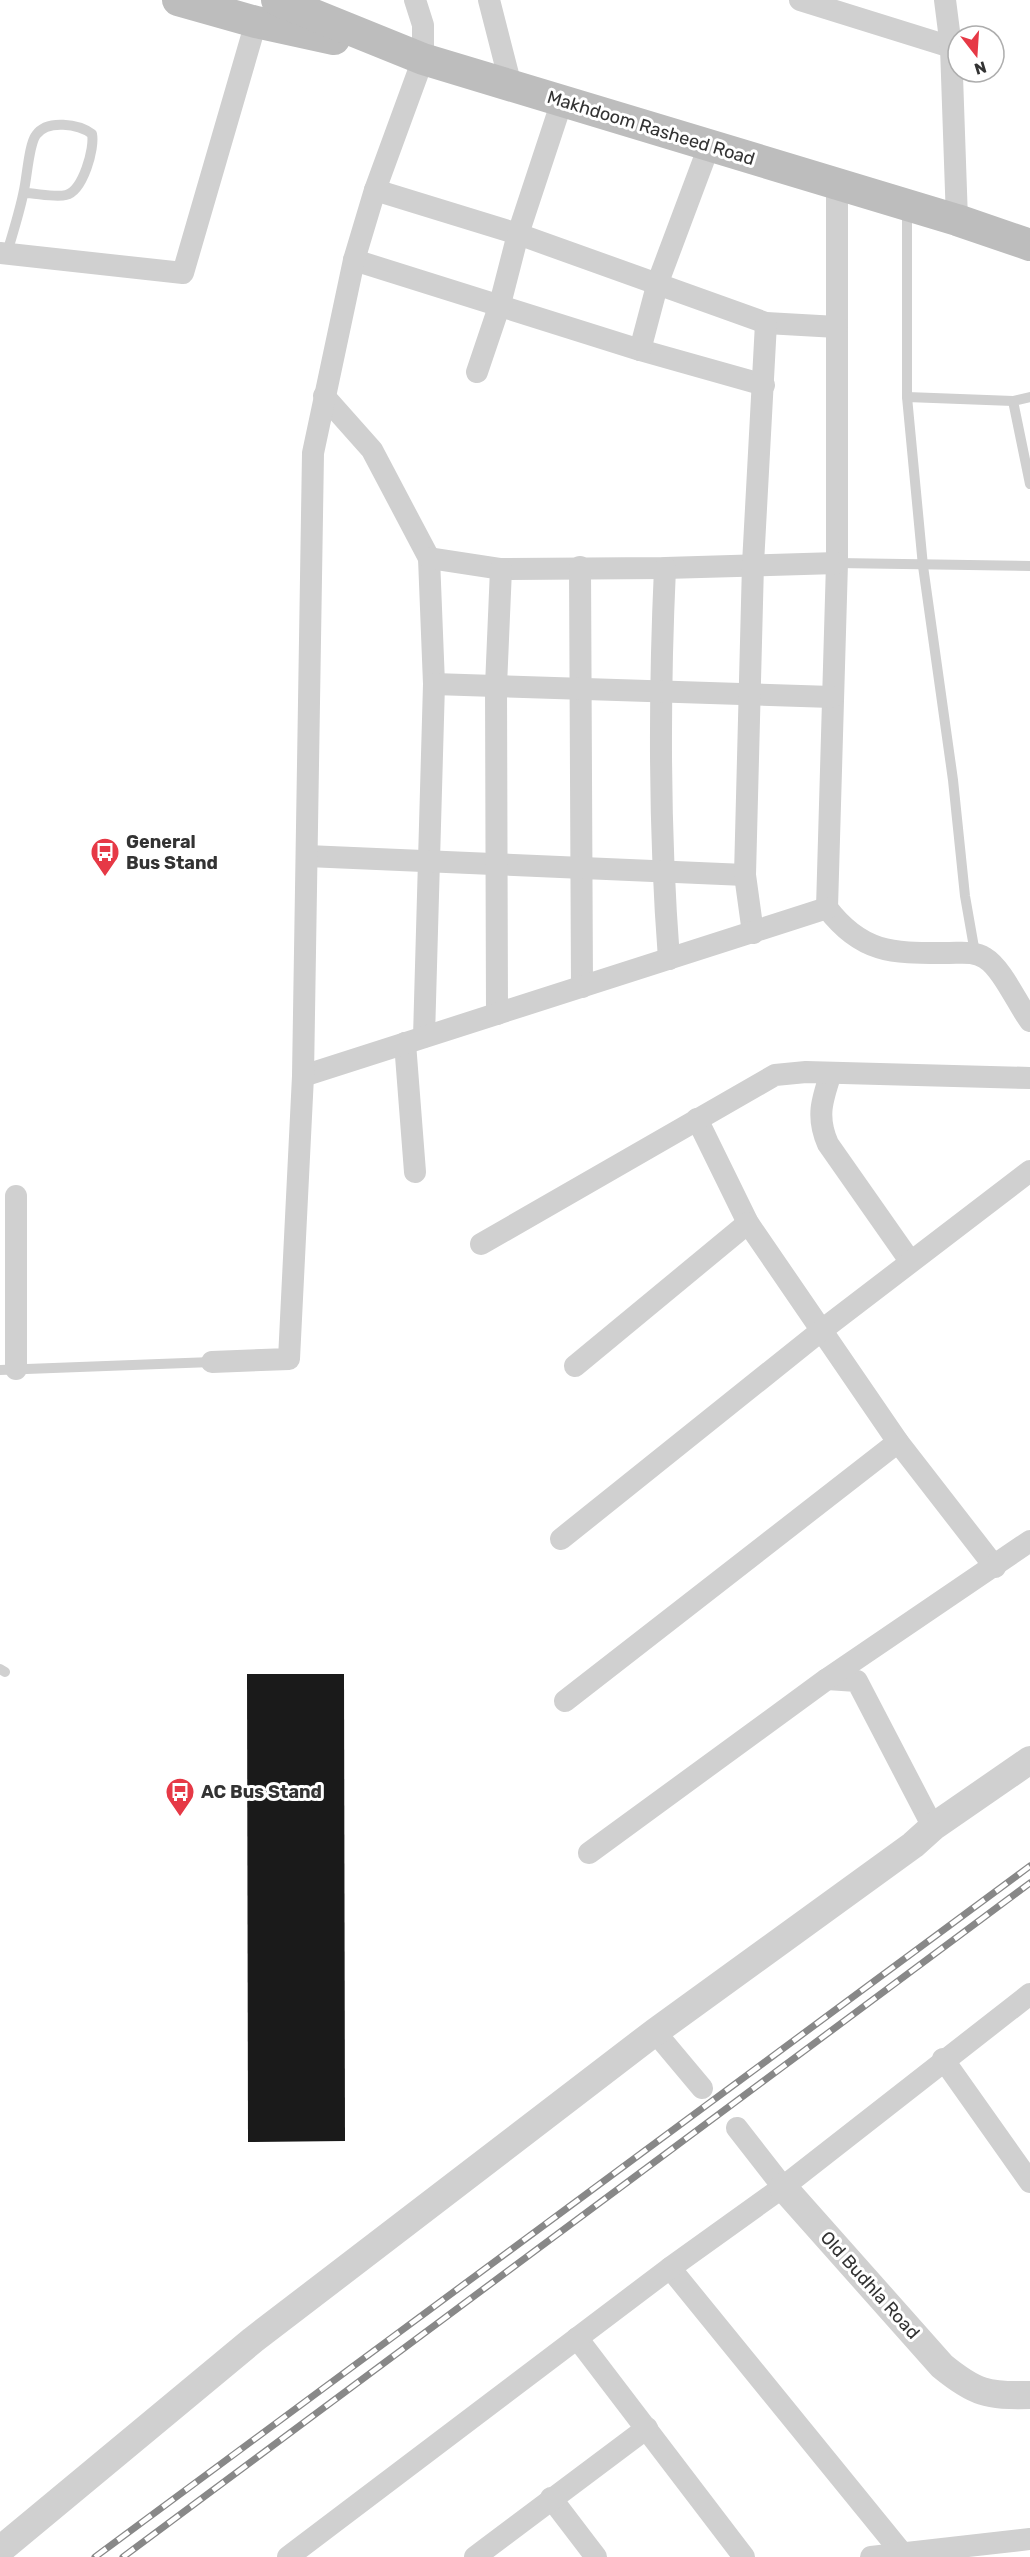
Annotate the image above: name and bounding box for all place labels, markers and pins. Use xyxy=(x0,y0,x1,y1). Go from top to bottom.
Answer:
place label: General Bus Stand xyxy=(126,831,218,874)
bus stop icon: General Bus Stand xyxy=(89,836,121,878)
bus stop icon: AC Bus Stand xyxy=(164,1776,196,1818)
place label: AC Bus Stand xyxy=(201,1781,322,1803)

